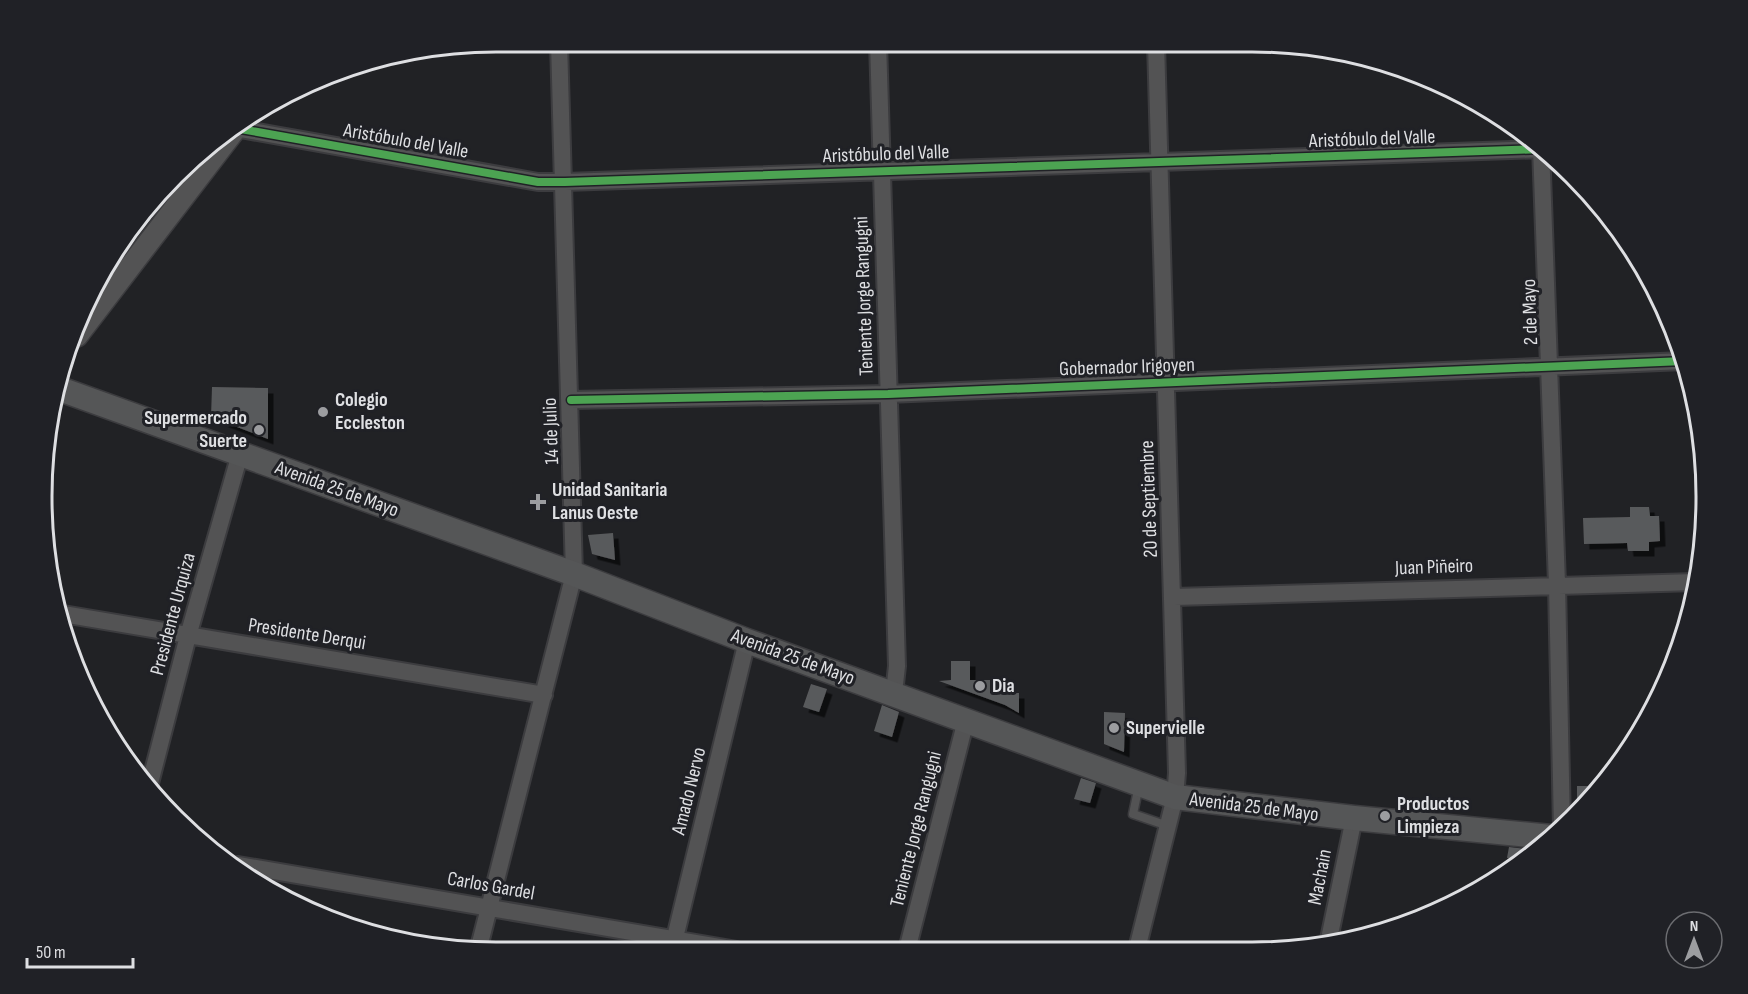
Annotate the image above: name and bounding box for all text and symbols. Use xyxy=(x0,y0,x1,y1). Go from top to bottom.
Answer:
street label: Aristóbulo del Valle xyxy=(341,118,470,164)
street label: Aristóbulo del Valle xyxy=(1307,125,1436,153)
street label: Aristóbulo del Valle xyxy=(821,140,950,168)
street label: Teniente Jorge Rangugni xyxy=(849,216,879,376)
street label: 2 de Mayo xyxy=(1517,278,1543,346)
street label: Gobernador Irigoyen xyxy=(1059,353,1195,381)
place label: Colegio Eccleston xyxy=(335,388,405,435)
street label: 14 de Julio xyxy=(538,397,564,465)
marker: Colegio Eccleston xyxy=(316,405,330,419)
place label: Supermercado Suerte xyxy=(144,406,247,453)
marker: Supermercado Suerte xyxy=(252,423,266,437)
street label: 20 de Septiembre xyxy=(1135,440,1163,558)
street label: Avenida 25 de Mayo xyxy=(271,455,402,522)
place label: Unidad Sanitaria Lanus Oeste xyxy=(552,478,667,525)
marker: Unidad Sanitaria Lanus Oeste xyxy=(529,493,547,511)
street label: Presidente Urquiza xyxy=(145,550,201,678)
street label: Juan Piñeiro xyxy=(1394,554,1473,580)
street label: Presidente Derqui xyxy=(246,613,368,655)
street label: Avenida 25 de Mayo xyxy=(727,623,858,690)
place label: Dia xyxy=(992,674,1015,698)
marker: Dia xyxy=(973,679,987,693)
place label: Supervielle xyxy=(1126,716,1205,740)
marker: Supervielle xyxy=(1107,721,1121,735)
street label: Amado Nervo xyxy=(666,745,711,838)
street label: Teniente Jorge Rangugni xyxy=(885,749,947,909)
street label: Avenida 25 de Mayo xyxy=(1187,787,1320,827)
place label: Productos Limpieza xyxy=(1397,792,1470,839)
marker: Productos Limpieza xyxy=(1378,809,1392,823)
street label: Machain xyxy=(1303,847,1337,907)
street label: Carlos Gardel xyxy=(445,867,537,905)
north arrow xyxy=(1664,910,1724,970)
text: N xyxy=(1690,917,1698,936)
scale bar xyxy=(27,931,134,969)
text: 50 m xyxy=(36,942,66,963)

